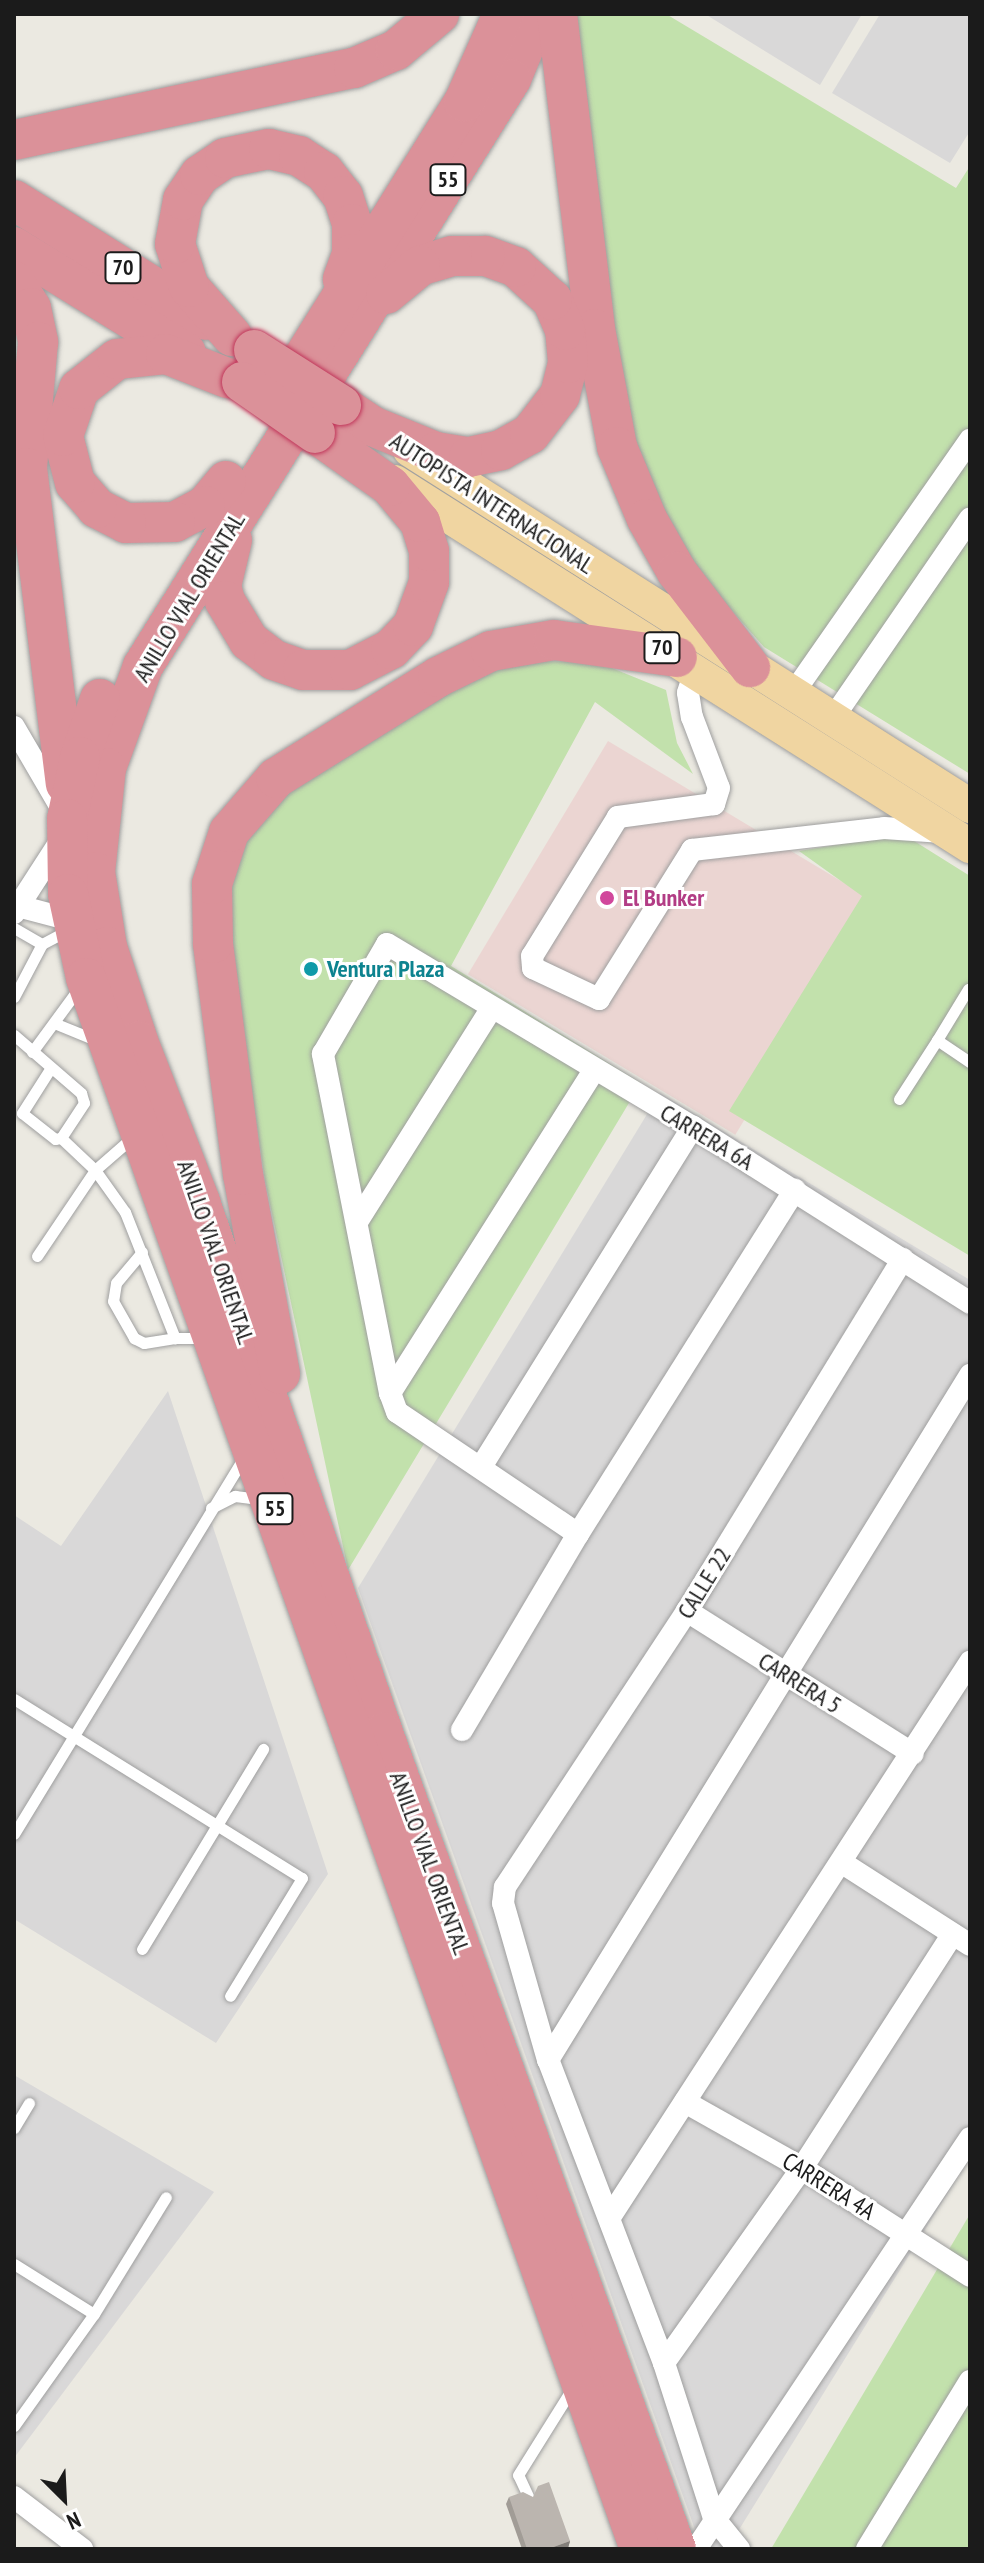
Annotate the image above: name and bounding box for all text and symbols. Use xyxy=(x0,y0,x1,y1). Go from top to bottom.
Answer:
road number: 55 xyxy=(428,162,468,198)
road number: 70 xyxy=(103,250,143,286)
street label: AUTOPISTA INTERNACIONAL xyxy=(384,426,600,580)
street label: ANILLO VIAL ORIENTAL xyxy=(127,506,251,688)
road number: 70 xyxy=(642,630,682,666)
place label: El Bunker xyxy=(623,884,704,912)
marker: El Bunker xyxy=(598,889,616,907)
place label: Ventura Plaza xyxy=(327,955,444,983)
marker: Ventura Plaza xyxy=(302,960,320,978)
street label: CARRERA 6A xyxy=(655,1098,759,1176)
street label: ANILLO VIAL ORIENTAL xyxy=(171,1156,261,1348)
road number: 55 xyxy=(255,1491,295,1527)
street label: CALLE 22 xyxy=(671,1542,737,1624)
street label: CARRERA 5 xyxy=(753,1646,847,1720)
street label: ANILLO VIAL ORIENTAL xyxy=(383,1767,477,1959)
street label: CARRERA 4A xyxy=(777,2146,881,2226)
north arrow xyxy=(24,2459,104,2539)
text: N xyxy=(63,2506,85,2536)

